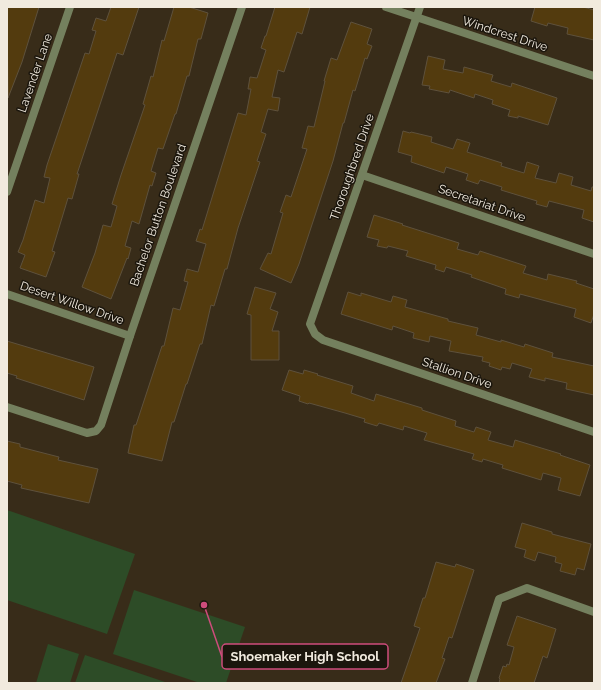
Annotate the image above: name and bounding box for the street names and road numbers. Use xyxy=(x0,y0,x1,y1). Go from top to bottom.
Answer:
street label: Windcrest Drive xyxy=(461,14,549,54)
street label: Lavender Lane xyxy=(15,32,55,114)
street label: Thoroughbred Drive xyxy=(327,112,377,222)
street label: Bachelor Button Boulevard xyxy=(127,142,189,288)
street label: Secretariat Drive xyxy=(436,181,528,225)
street label: Desert Willow Drive xyxy=(18,279,126,327)
street label: Stallion Drive xyxy=(420,355,494,391)

